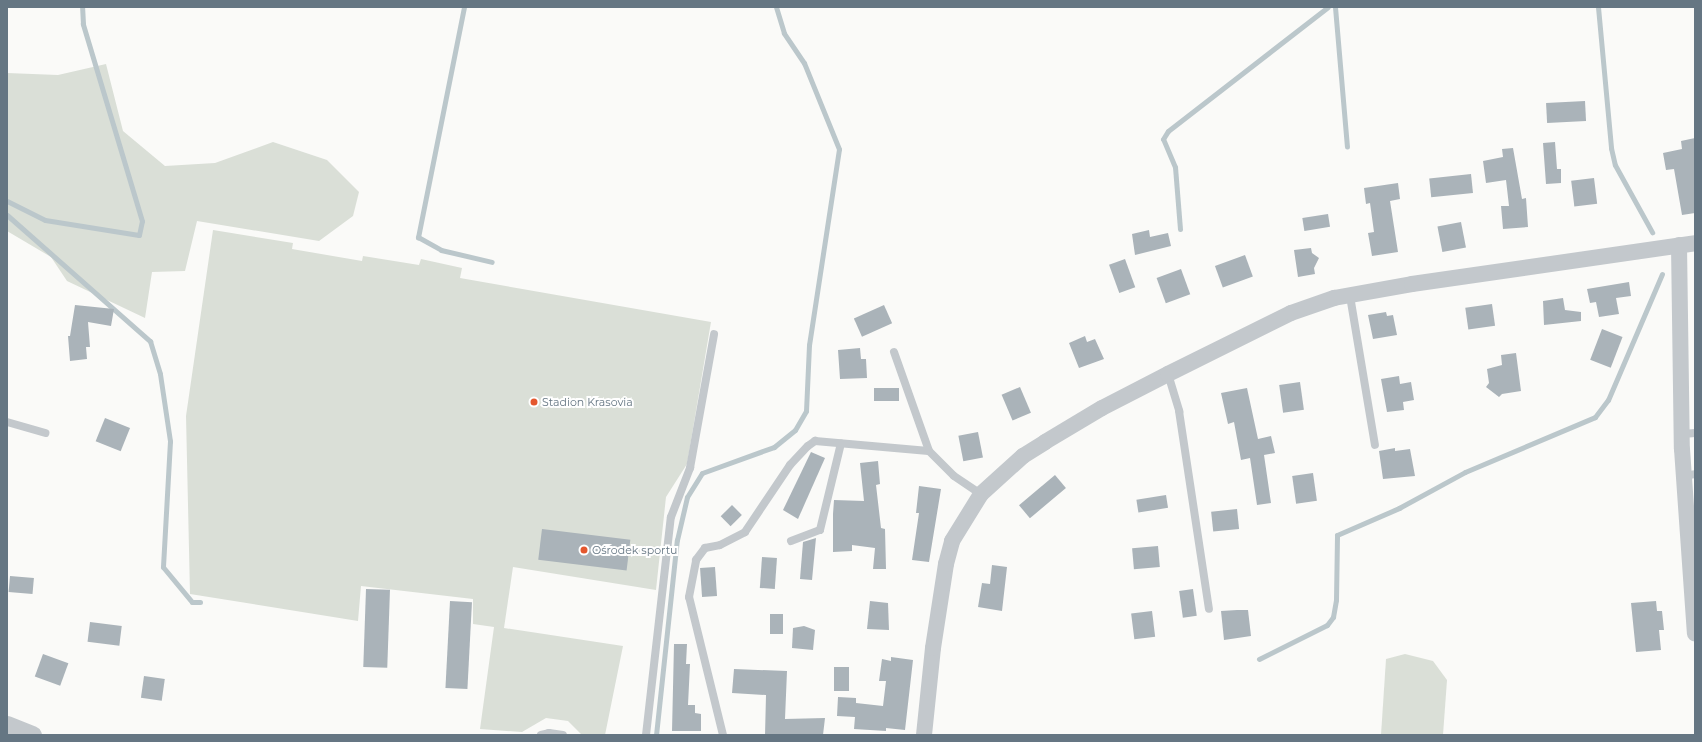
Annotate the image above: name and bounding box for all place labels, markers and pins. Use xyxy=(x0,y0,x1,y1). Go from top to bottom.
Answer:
place label: Stadion Krasovia xyxy=(542,395,633,409)
marker: Stadion Krasovia xyxy=(529,397,539,407)
place label: Ośrodek sportu xyxy=(592,543,677,557)
marker: Ośrodek sportu xyxy=(579,545,589,555)

